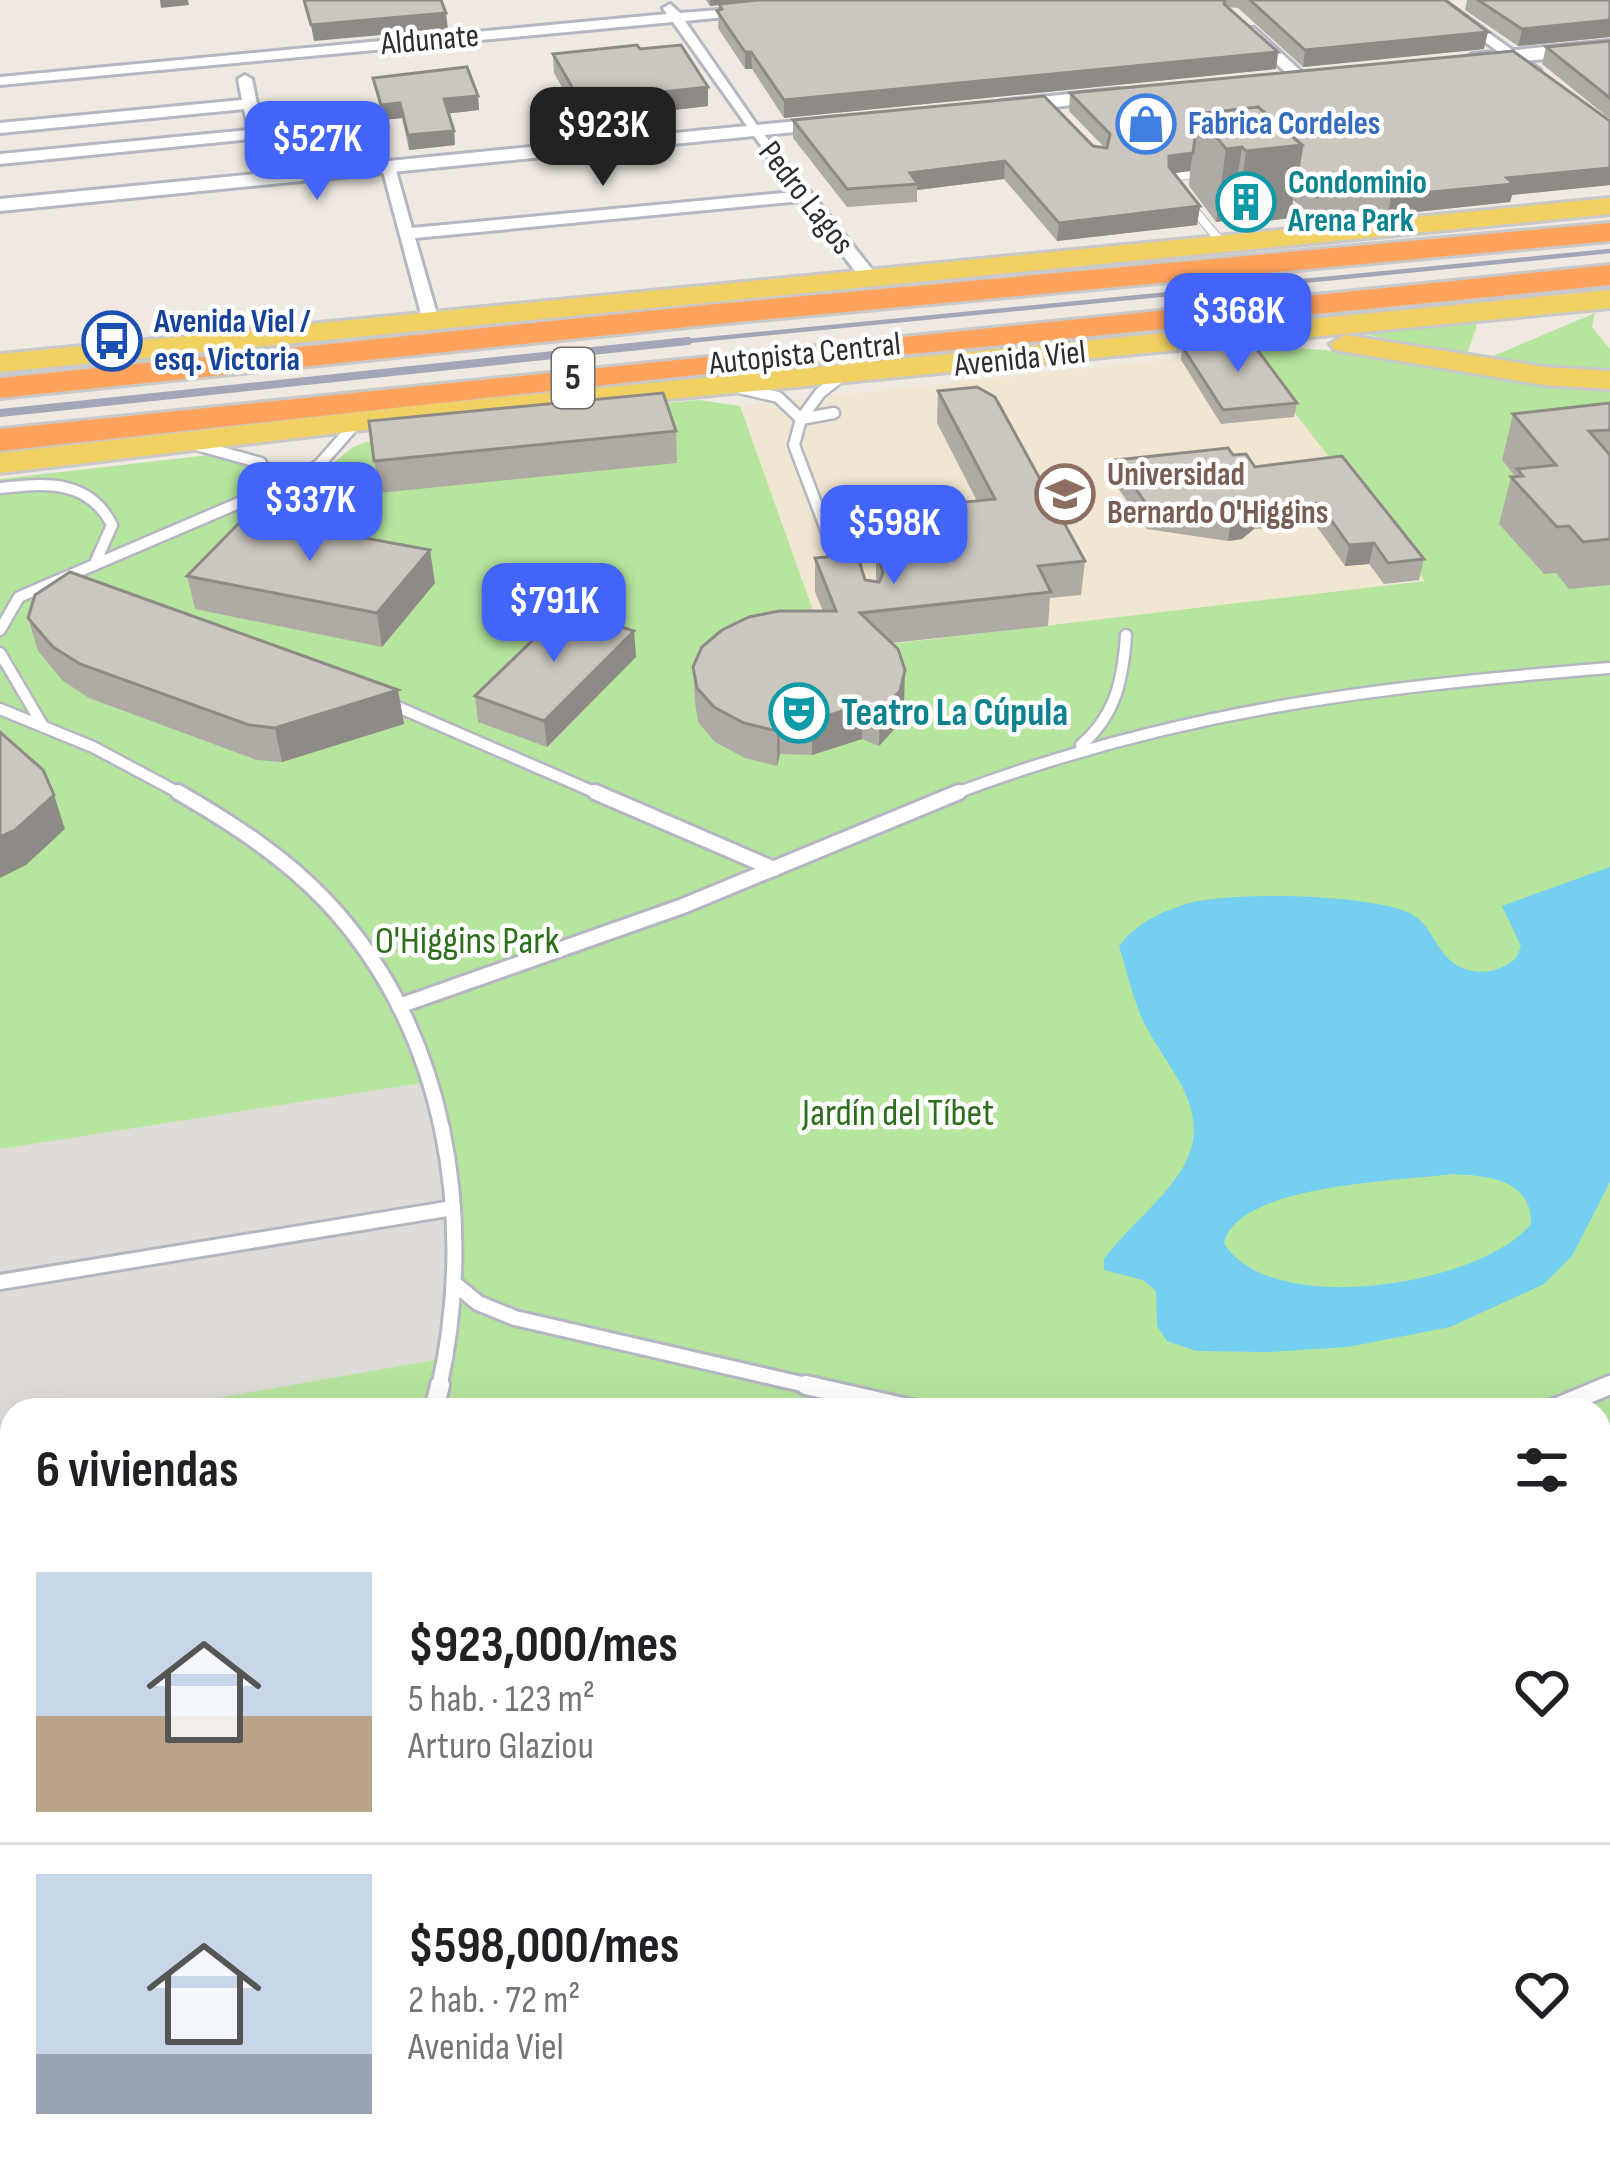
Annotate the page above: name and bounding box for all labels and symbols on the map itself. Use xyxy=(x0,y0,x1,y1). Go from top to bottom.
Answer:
street label: Aldunate xyxy=(378,16,481,64)
pin: $923K xyxy=(519,87,687,189)
shop icon: Fabrica Cordeles xyxy=(1115,93,1177,155)
pin: $527K xyxy=(233,101,401,203)
place label: Fabrica Cordeles xyxy=(1188,104,1381,144)
street label: Pedro Lagos xyxy=(750,134,862,262)
place label: Condominio Arena Park xyxy=(1287,163,1427,241)
building icon: Condominio Arena Park xyxy=(1215,171,1277,233)
pin: $368K xyxy=(1154,273,1322,375)
place label: Avenida Viel / esq. Victoria xyxy=(153,302,311,380)
bus stop icon: Avenida Viel / esq. Victoria xyxy=(81,310,143,372)
street label: Autopista Central xyxy=(706,324,903,384)
street label: Avenida Viel xyxy=(951,332,1088,386)
road number: 5 xyxy=(552,348,594,408)
place label: Universidad Bernardo O'Higgins xyxy=(1107,455,1328,533)
pin: $337K xyxy=(226,462,394,564)
school or university icon: Universidad Bernardo O'Higgins xyxy=(1034,463,1096,525)
pin: $598K xyxy=(810,485,978,587)
pin: $791K xyxy=(470,563,638,665)
theatre icon: Teatro La Cúpula xyxy=(768,682,830,744)
place label: Teatro La Cúpula xyxy=(841,690,1068,737)
park label: O'Higgins Park xyxy=(375,918,559,965)
park label: Jardín del Tíbet xyxy=(801,1090,994,1137)

